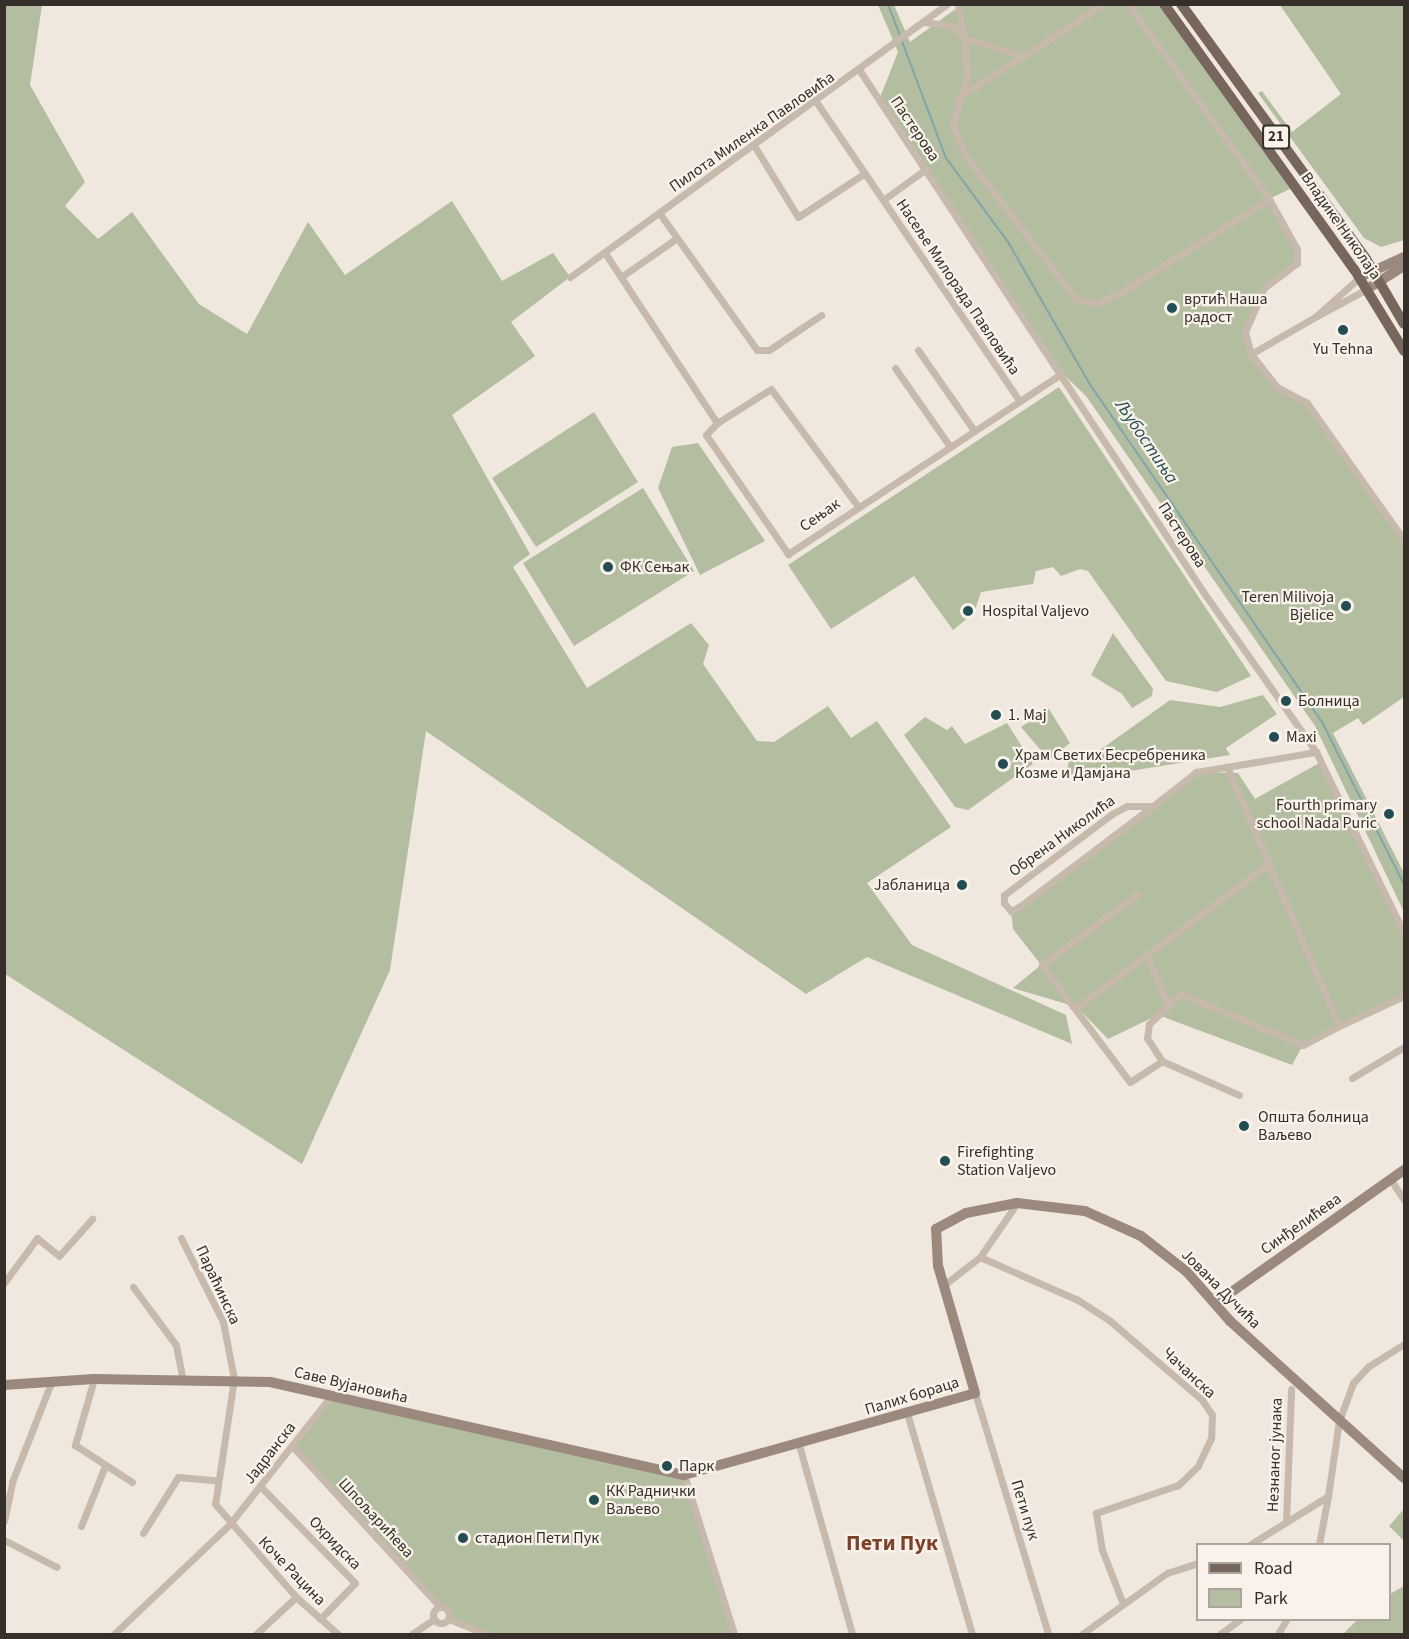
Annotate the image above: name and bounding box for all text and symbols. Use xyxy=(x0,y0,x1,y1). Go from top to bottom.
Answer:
street label: Пилота Миленка Павловића xyxy=(666,68,838,196)
street label: Пастерова xyxy=(886,93,944,165)
road number: 21 xyxy=(1261,125,1291,149)
street label: Владике Николаја xyxy=(1297,169,1385,283)
street label: Насеље Милорада Павловића xyxy=(892,195,1024,379)
place label: вртић Наша радост xyxy=(1184,289,1267,327)
marker: вртић Наша радост xyxy=(1165,301,1179,315)
marker: Yu Tehna xyxy=(1336,323,1350,337)
place label: Yu Tehna xyxy=(1313,339,1373,359)
water label: Љубостиња xyxy=(1110,396,1182,488)
street label: Сењак xyxy=(796,494,844,536)
street label: Пастерова xyxy=(1154,499,1210,571)
place label: ФК Сењак xyxy=(620,557,689,577)
marker: ФК Сењак xyxy=(601,560,615,574)
place label: Teren Milivoja Bjelice xyxy=(1242,587,1334,625)
marker: Teren Milivoja Bjelice xyxy=(1339,599,1353,613)
place label: Hospital Valjevo xyxy=(982,601,1089,621)
marker: Hospital Valjevo xyxy=(959,602,977,620)
place label: Болница xyxy=(1298,691,1360,711)
marker: Болница xyxy=(1279,694,1293,708)
place label: 1. Maj xyxy=(1008,705,1047,725)
marker: 1. Maj xyxy=(989,708,1003,722)
place label: Maxi xyxy=(1286,727,1317,747)
marker: Maxi xyxy=(1267,730,1281,744)
place label: Храм Светих Бесребреника Козме и Дамјана xyxy=(1015,745,1206,783)
marker: Храм Светих Бесребреника Козме и Дамјана xyxy=(996,757,1010,771)
street label: Обрена Николића xyxy=(1005,791,1119,881)
place label: Fourth primary school Nada Puric xyxy=(1257,795,1377,833)
marker: Fourth primary school Nada Puric xyxy=(1382,807,1396,821)
place label: Јабланица xyxy=(874,875,950,895)
marker: Јабланица xyxy=(955,878,969,892)
place label: Општа болница Ваљево xyxy=(1258,1107,1369,1145)
marker: Општа болница Ваљево xyxy=(1235,1117,1253,1135)
place label: Firefighting Station Valjevo xyxy=(957,1142,1056,1180)
marker: Firefighting Station Valjevo xyxy=(938,1154,952,1168)
street label: Синђелићева xyxy=(1257,1189,1345,1259)
street label: Параћинска xyxy=(191,1242,245,1328)
street label: Јована Дучића xyxy=(1177,1245,1265,1333)
street label: Чачанска xyxy=(1158,1343,1220,1403)
street label: Саве Вујановића xyxy=(292,1363,410,1407)
street label: Палих бораца xyxy=(863,1373,961,1419)
street label: Незнаног јунака xyxy=(1263,1397,1287,1513)
street label: Јадранска xyxy=(240,1418,300,1488)
place label: Парк xyxy=(679,1456,714,1476)
marker: Парк xyxy=(660,1459,674,1473)
street label: Шпољарићева xyxy=(334,1474,418,1562)
street label: Пети пук xyxy=(1007,1478,1043,1542)
place label: КК Раднички Ваљево xyxy=(606,1481,696,1519)
marker: КК Раднички Ваљево xyxy=(587,1493,601,1507)
street label: Охридска xyxy=(305,1512,365,1574)
place label: стадион Пети Пук xyxy=(475,1528,599,1548)
marker: стадион Пети Пук xyxy=(456,1531,470,1545)
district label: Пети Пук xyxy=(846,1531,938,1557)
street label: Коче Рацина xyxy=(254,1532,330,1610)
legend xyxy=(1196,1543,1391,1621)
text: Road xyxy=(1254,1556,1293,1581)
text: Park xyxy=(1254,1586,1288,1611)

